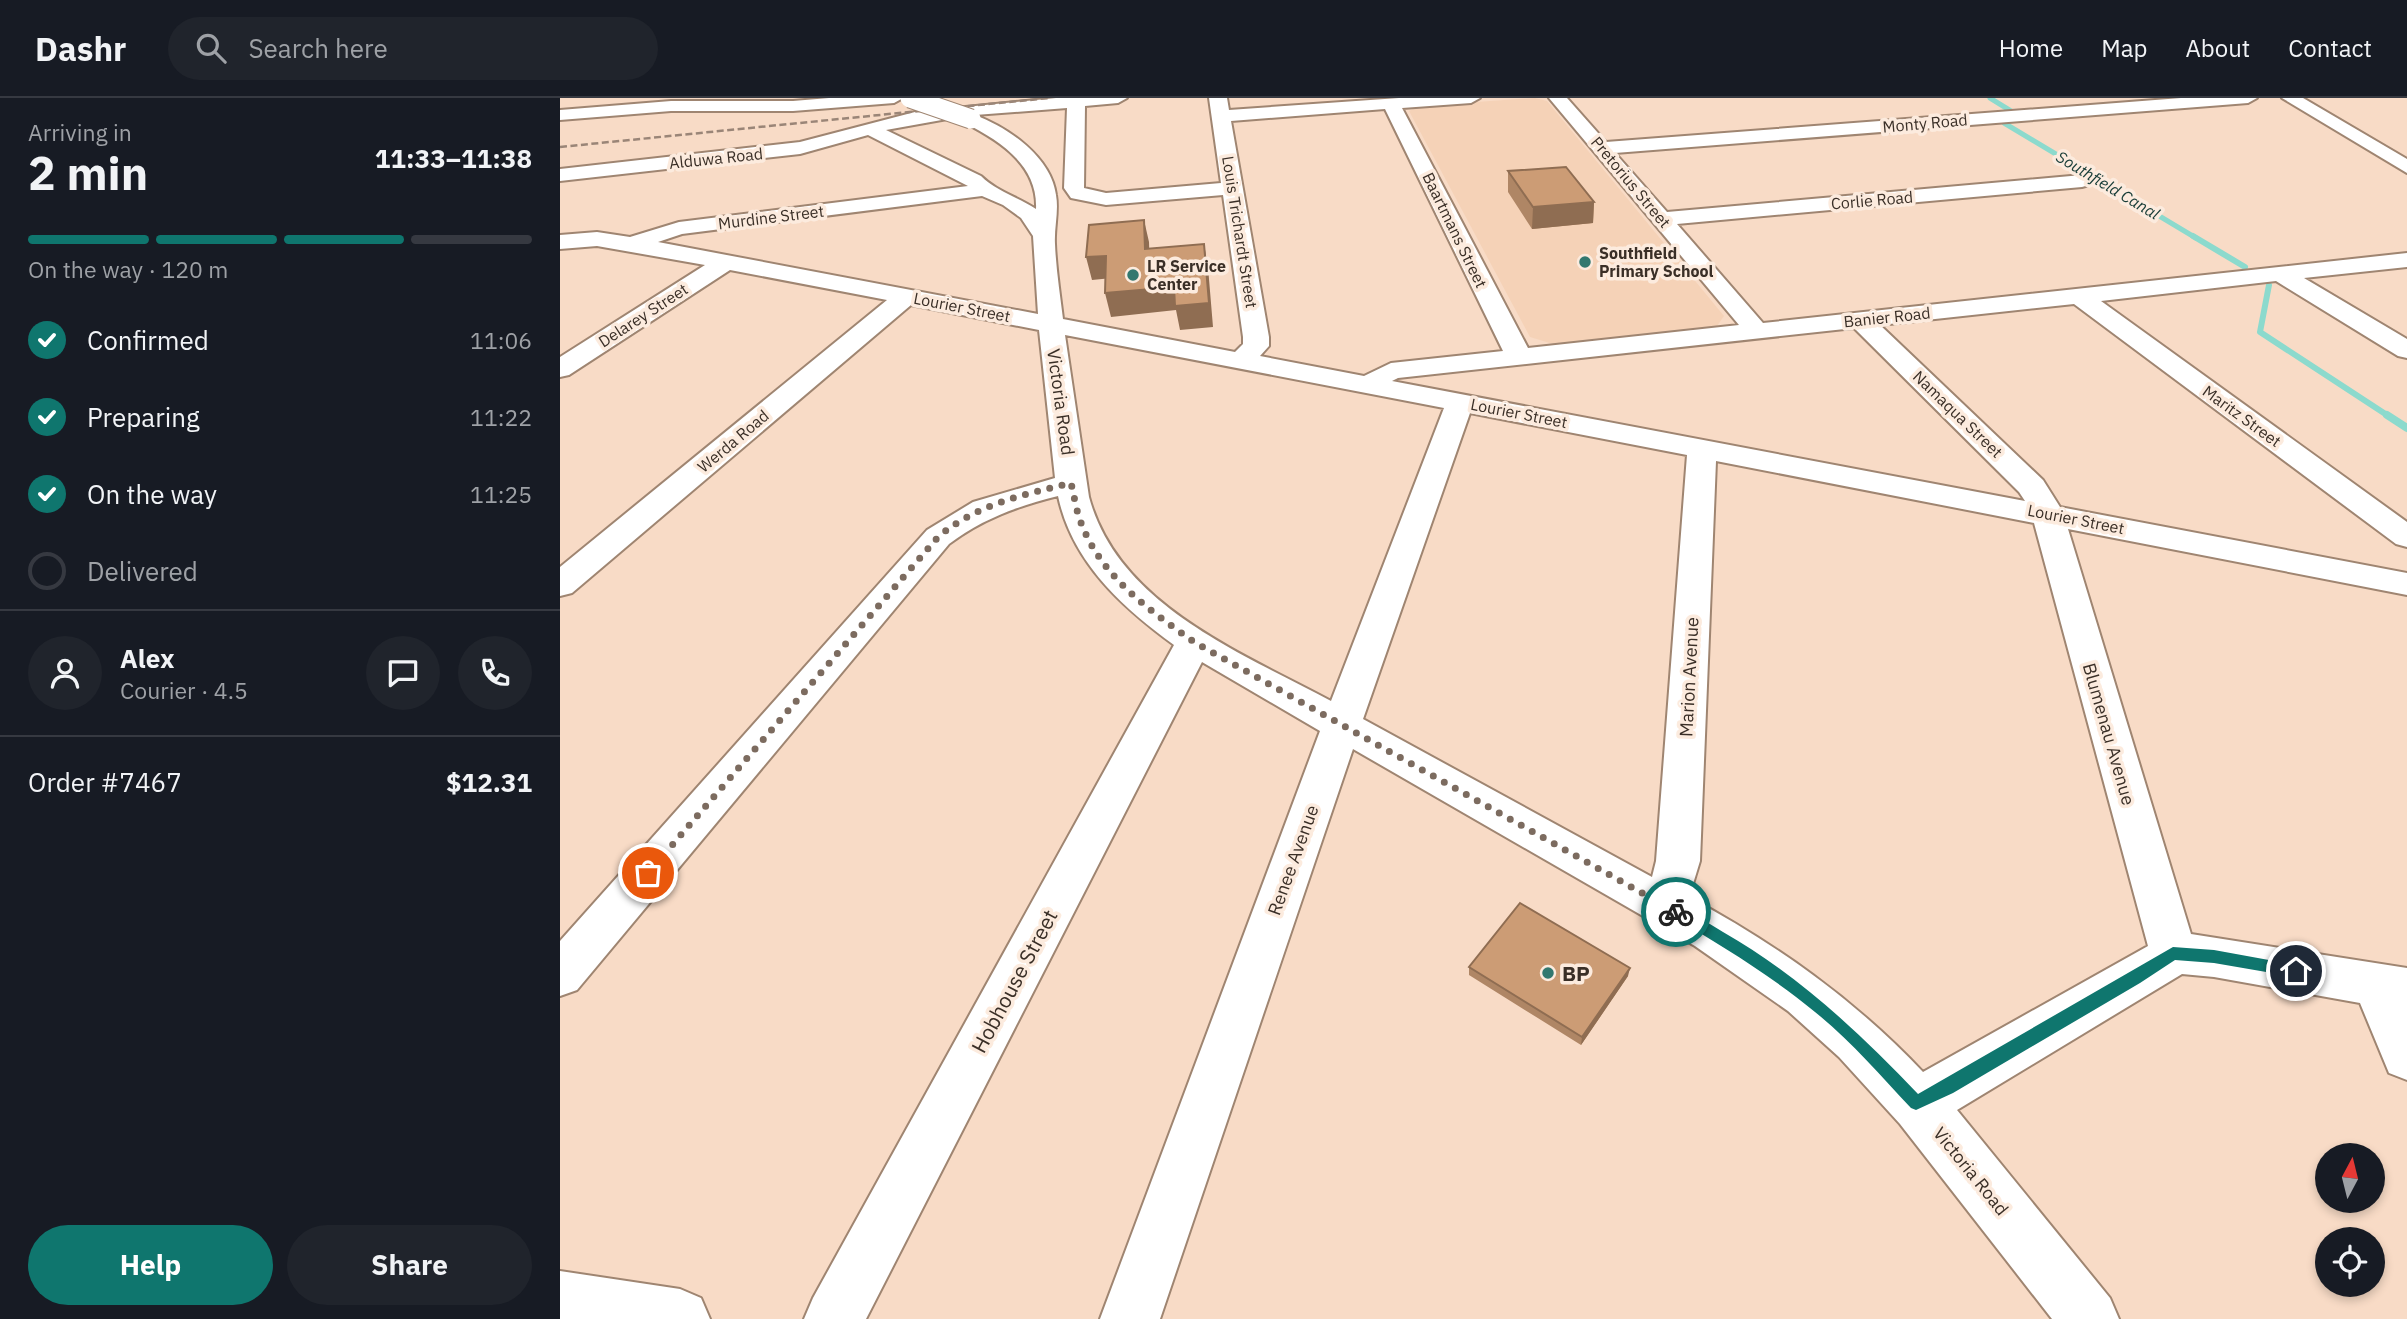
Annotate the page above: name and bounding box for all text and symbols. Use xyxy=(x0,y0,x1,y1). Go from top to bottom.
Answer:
search box xyxy=(168,17,658,80)
text: Dashr xyxy=(35,27,126,70)
icon: search xyxy=(192,29,230,67)
text: Search here xyxy=(248,31,388,65)
text: Home xyxy=(1999,32,2063,64)
text: Map xyxy=(2101,32,2147,64)
text: About xyxy=(2185,32,2250,64)
text: Contact xyxy=(2288,32,2372,64)
street label: Monty Road xyxy=(1882,109,1968,137)
text: Arriving in xyxy=(28,117,132,147)
street label: Pretorius Street xyxy=(1587,132,1675,232)
text: 11:33–11:38 xyxy=(375,141,532,175)
text: 2 min xyxy=(28,143,148,203)
street label: Alduwa Road xyxy=(668,143,764,173)
water label: Southfield Canal xyxy=(2053,146,2164,224)
street label: Louis Trichardt Street xyxy=(1218,154,1262,310)
street label: Baartmans Street xyxy=(1418,169,1492,291)
street label: Corlie Road xyxy=(1830,186,1914,214)
street label: Murdine Street xyxy=(717,201,825,233)
place label: Southfield Primary School xyxy=(1599,243,1714,281)
text: On the way · 120 m xyxy=(28,254,228,284)
marker: Southfield Primary School xyxy=(1577,254,1593,270)
place label: LR Service Center xyxy=(1147,256,1226,294)
marker: LR Service Center xyxy=(1125,267,1141,283)
street label: Delarey Street xyxy=(595,279,691,351)
street label: Lourier Street xyxy=(912,288,1012,326)
street label: Banier Road xyxy=(1843,302,1931,332)
icon: check xyxy=(28,321,66,359)
text: Confirmed xyxy=(87,323,209,357)
text: 11:06 xyxy=(470,325,532,355)
street label: Victoria Road xyxy=(1042,347,1080,457)
street label: Namaqua Street xyxy=(1909,366,2007,462)
street label: Maritz Street xyxy=(2199,381,2285,451)
street label: Lourier Street xyxy=(1469,394,1569,432)
icon: check xyxy=(28,398,66,436)
text: Preparing xyxy=(87,400,200,434)
text: 11:22 xyxy=(470,402,532,432)
street label: Werda Road xyxy=(693,405,773,477)
icon: check xyxy=(28,475,66,513)
text: On the way xyxy=(87,477,217,511)
text: 11:25 xyxy=(470,479,532,509)
street label: Lourier Street xyxy=(2026,500,2126,538)
text: Delivered xyxy=(87,554,198,588)
street label: Marion Avenue xyxy=(1674,616,1704,738)
button: person xyxy=(28,636,102,710)
button: chat xyxy=(366,636,440,710)
button: phone xyxy=(458,636,532,710)
text: Alex xyxy=(120,641,174,675)
street label: Blumenau Avenue xyxy=(2078,660,2140,808)
text: Courier · 4.5 xyxy=(120,675,248,705)
text: Order #7467 xyxy=(28,765,182,799)
text: $12.31 xyxy=(446,765,532,799)
street label: Renee Avenue xyxy=(1262,802,1324,918)
pin xyxy=(618,843,678,903)
icon: bag xyxy=(629,854,667,892)
courier xyxy=(1641,877,1711,947)
icon: bike xyxy=(1657,893,1695,931)
street label: Hobhouse Street xyxy=(964,904,1064,1058)
pin xyxy=(2266,941,2326,1001)
icon: home xyxy=(2277,952,2315,990)
place label: BP xyxy=(1562,959,1590,987)
marker: BP xyxy=(1540,965,1556,981)
street label: Victoria Road xyxy=(1928,1122,2014,1220)
north arrow xyxy=(2315,1143,2385,1213)
map controls xyxy=(2315,1143,2385,1297)
button: Help xyxy=(28,1225,273,1305)
button: Share xyxy=(287,1225,532,1305)
button: locate xyxy=(2315,1227,2385,1297)

